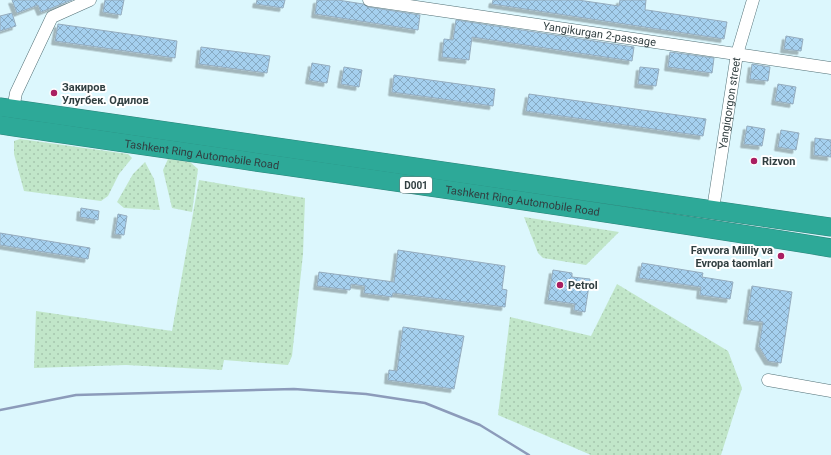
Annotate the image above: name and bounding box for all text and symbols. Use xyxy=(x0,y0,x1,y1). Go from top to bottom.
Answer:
street label: Yangikurgan 2-passage xyxy=(542,19,657,49)
street label: Yangiqorgon street xyxy=(716,56,743,150)
place label: Закиров Улугбек. Одилов xyxy=(62,81,149,107)
marker: Закиров Улугбек. Одилов xyxy=(49,88,59,98)
street label: Tashkent Ring Automobile Road xyxy=(124,137,280,172)
place label: Rizvon xyxy=(762,155,795,168)
marker: Rizvon xyxy=(749,156,759,166)
road number: D001 xyxy=(400,177,432,193)
street label: Tashkent Ring Automobile Road xyxy=(444,183,601,218)
place label: Favvora Milliy va Evropa taomlari xyxy=(691,244,773,270)
marker: Favvora Milliy va Evropa taomlari xyxy=(776,251,786,261)
place label: Petrol xyxy=(568,279,598,292)
marker: Petrol xyxy=(555,280,565,290)

